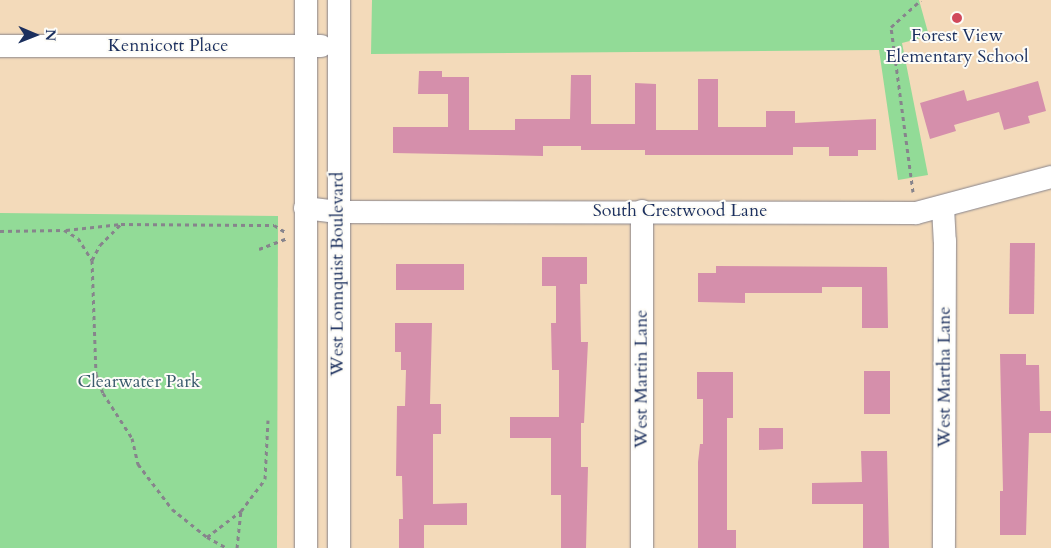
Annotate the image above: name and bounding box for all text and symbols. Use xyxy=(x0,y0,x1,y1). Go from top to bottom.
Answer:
north arrow xyxy=(10,10,60,60)
marker: Forest View Elementary School xyxy=(951,12,963,24)
place label: Forest View Elementary School xyxy=(885,26,1029,68)
text: N xyxy=(41,29,60,42)
street label: Kennicott Place xyxy=(108,35,228,57)
street label: West Lonnquist Boulevard xyxy=(327,172,349,376)
street label: South Crestwood Lane xyxy=(593,200,767,222)
street label: West Martha Lane xyxy=(934,306,956,448)
street label: West Martin Lane xyxy=(631,310,653,448)
park label: Clearwater Park xyxy=(78,371,200,393)

